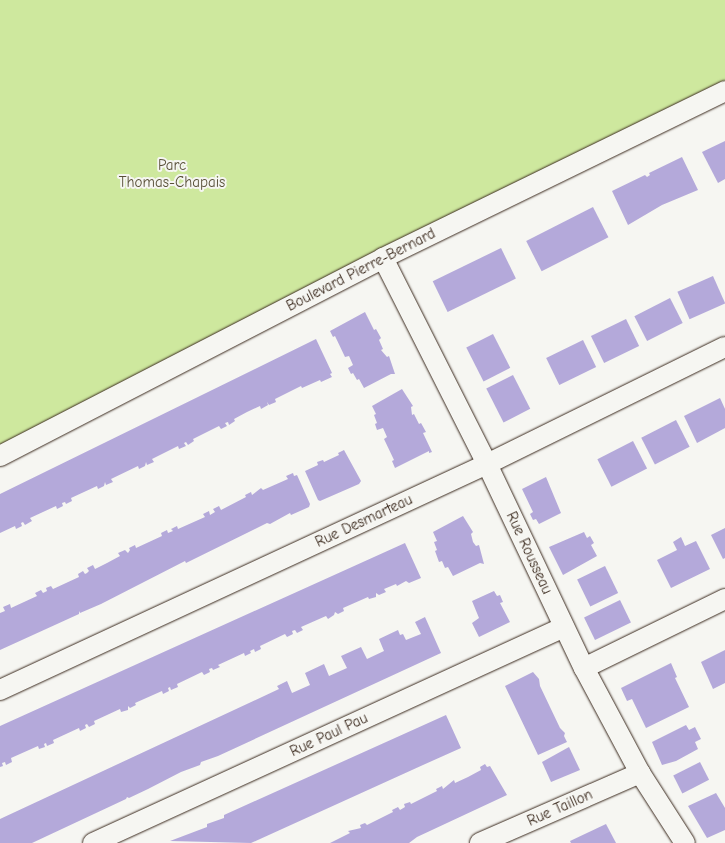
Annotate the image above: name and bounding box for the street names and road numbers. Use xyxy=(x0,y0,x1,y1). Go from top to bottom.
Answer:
street label: Boulevard Pierre-Bernard xyxy=(284,225,438,315)
street label: Rue Desmarteau xyxy=(313,491,415,551)
street label: Rue Rousseau xyxy=(502,509,556,597)
street label: Rue Paul Pau xyxy=(287,709,371,761)
street label: Rue Taillon xyxy=(525,786,595,830)

